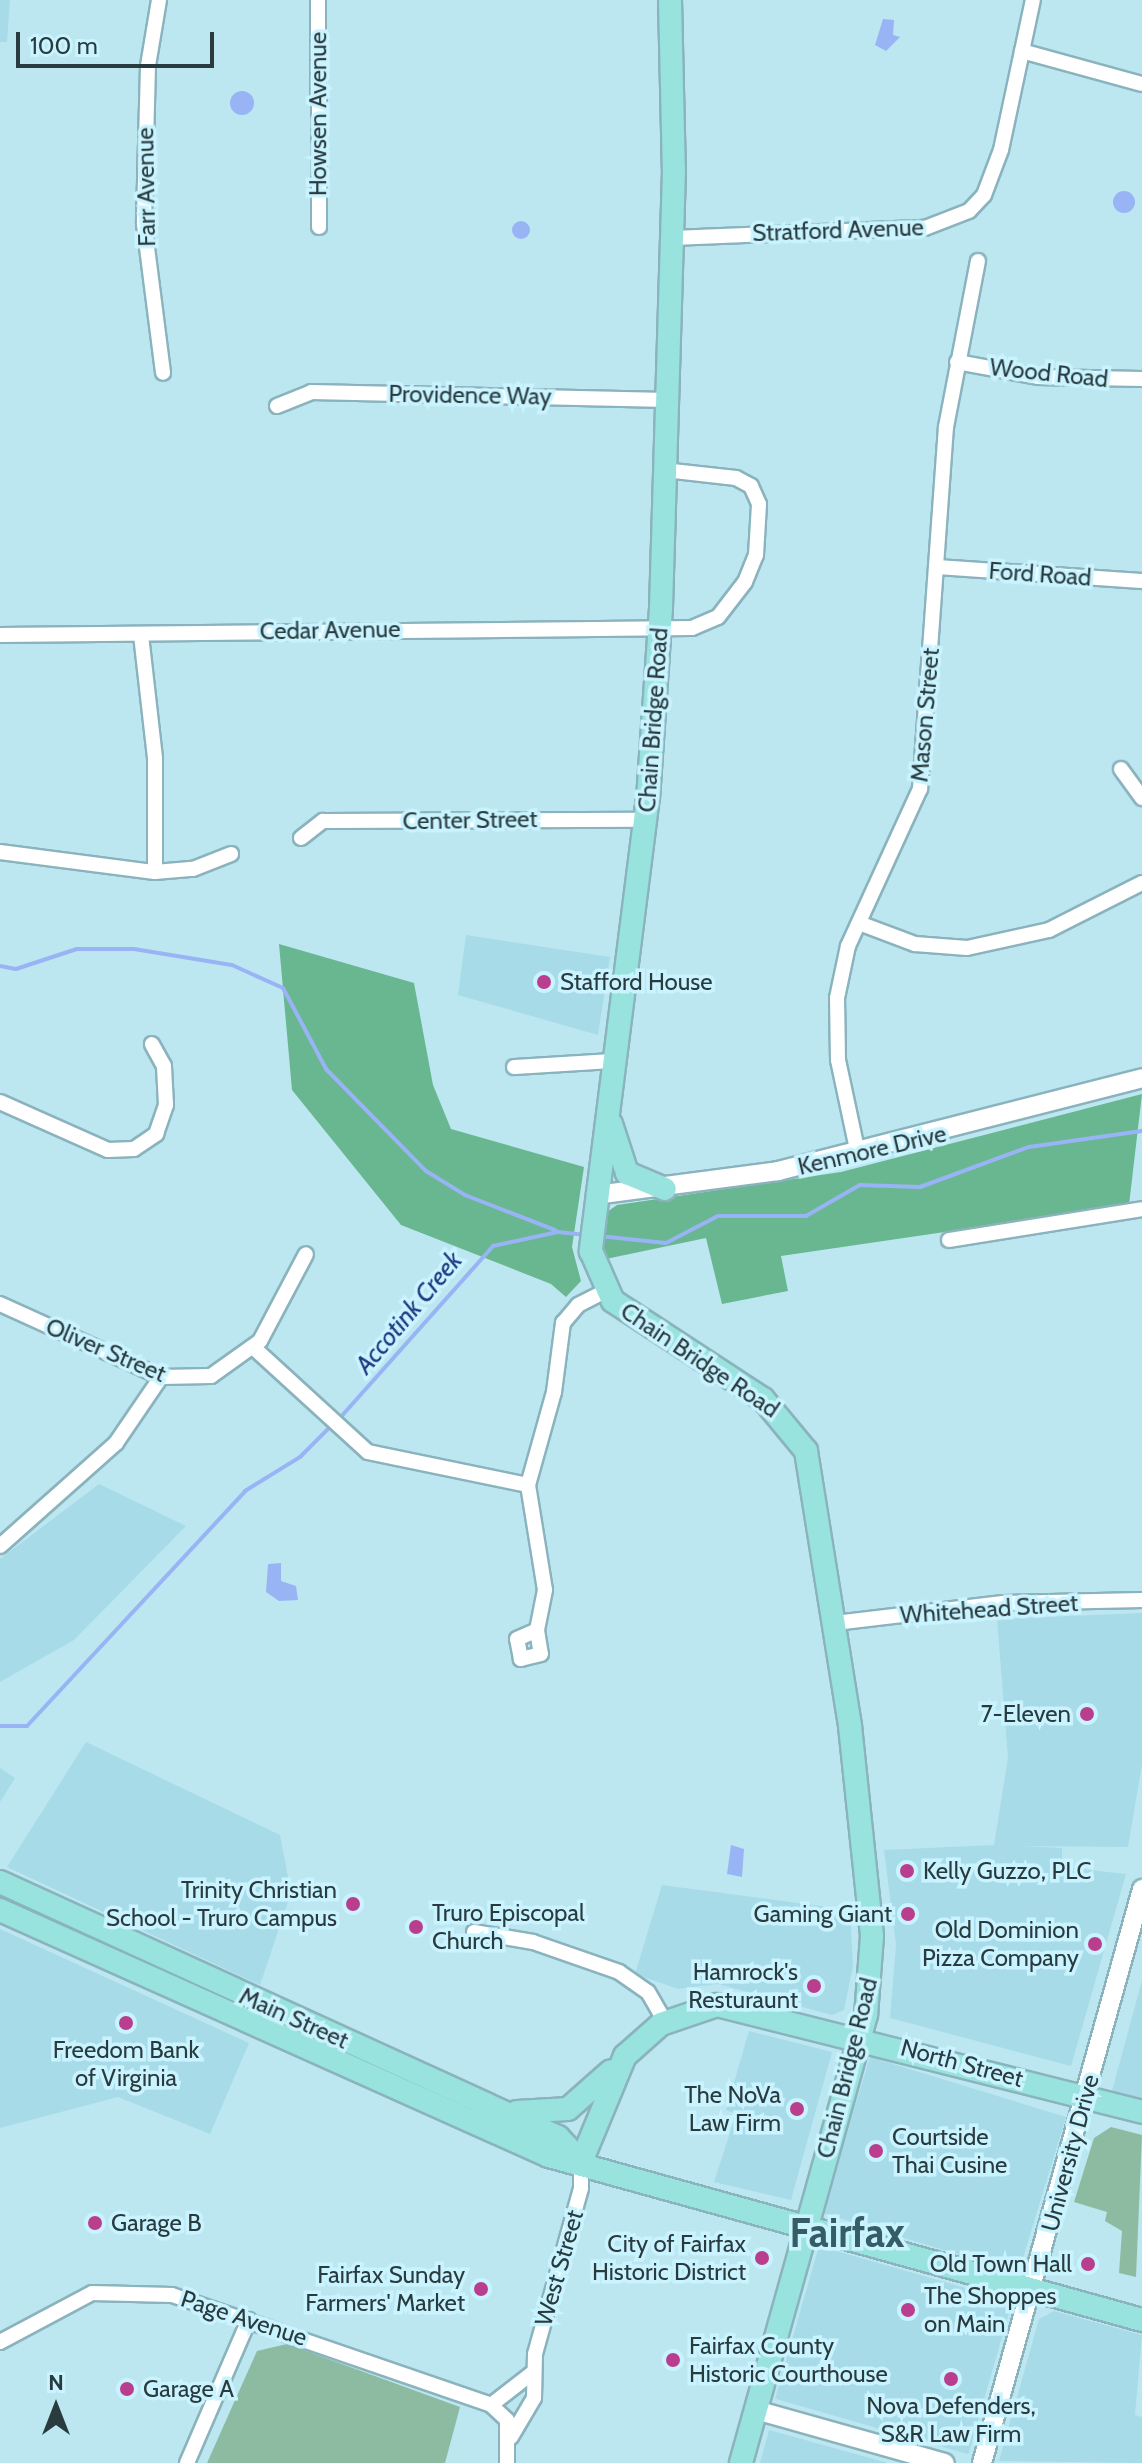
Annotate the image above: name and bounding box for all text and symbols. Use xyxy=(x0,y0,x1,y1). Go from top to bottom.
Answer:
scale bar xyxy=(20,16,218,66)
text: 100 m xyxy=(30,31,98,60)
street label: Howsen Avenue xyxy=(304,32,332,196)
street label: Farr Avenue xyxy=(131,127,161,247)
street label: Stratford Avenue xyxy=(752,213,924,247)
street label: Wood Road xyxy=(988,352,1110,394)
street label: Providence Way xyxy=(388,379,552,411)
street label: Ford Road xyxy=(988,556,1092,592)
street label: Cedar Avenue xyxy=(259,614,401,646)
street label: Chain Bridge Road xyxy=(632,627,674,813)
street label: Mason Street xyxy=(905,647,945,783)
street label: Center Street xyxy=(402,804,538,836)
place label: Stafford House xyxy=(560,968,713,996)
marker: Stafford House xyxy=(535,973,553,991)
street label: Kenmore Drive xyxy=(795,1119,949,1181)
water label: Accotink Creek xyxy=(349,1246,469,1380)
street label: Chain Bridge Road xyxy=(615,1296,785,1424)
street label: Oliver Street xyxy=(42,1312,170,1388)
street label: Whitehead Street xyxy=(899,1588,1079,1630)
place label: 7-Eleven xyxy=(981,1700,1071,1728)
marker: 7-Eleven xyxy=(1078,1705,1096,1723)
place label: Kelly Guzzo, PLC xyxy=(923,1857,1091,1885)
marker: Kelly Guzzo, PLC xyxy=(898,1862,916,1880)
place label: Trinity Christian School - Truro Campus xyxy=(106,1876,337,1932)
marker: Trinity Christian School - Truro Campus xyxy=(344,1895,362,1913)
place label: Truro Episcopal Church xyxy=(432,1899,585,1955)
place label: Gaming Giant xyxy=(754,1900,892,1928)
marker: Gaming Giant xyxy=(899,1905,917,1923)
place label: Old Dominion Pizza Company xyxy=(922,1916,1079,1972)
marker: Truro Episcopal Church xyxy=(407,1918,425,1936)
marker: Old Dominion Pizza Company xyxy=(1086,1935,1104,1953)
place label: Hamrock's Resturaunt xyxy=(688,1958,798,2014)
street label: Chain Bridge Road xyxy=(811,1975,883,2161)
marker: Hamrock's Resturaunt xyxy=(805,1977,823,1995)
street label: Main Street xyxy=(235,1981,353,2055)
marker: Freedom Bank of Virginia xyxy=(117,2014,135,2032)
street label: North Street xyxy=(898,2033,1026,2093)
place label: Freedom Bank of Virginia xyxy=(53,2036,199,2092)
street label: University Drive xyxy=(1035,2071,1105,2235)
place label: The NoVa Law Firm xyxy=(684,2081,781,2137)
marker: The NoVa Law Firm xyxy=(788,2100,806,2118)
place label: Courtside Thai Cusine xyxy=(892,2123,1007,2179)
marker: Courtside Thai Cusine xyxy=(867,2142,885,2160)
street label: West Street xyxy=(529,2207,589,2329)
place label: Garage B xyxy=(111,2209,202,2237)
district label: Fairfax xyxy=(789,2209,905,2257)
marker: Garage B xyxy=(86,2214,104,2232)
place label: City of Fairfax Historic District xyxy=(592,2230,746,2286)
marker: City of Fairfax Historic District xyxy=(753,2249,771,2267)
place label: Old Town Hall xyxy=(930,2250,1072,2278)
marker: Old Town Hall xyxy=(1079,2255,1097,2273)
place label: Fairfax Sunday Farmers' Market xyxy=(305,2261,465,2317)
marker: Fairfax Sunday Farmers' Market xyxy=(472,2280,490,2298)
place label: The Shoppes on Main xyxy=(924,2282,1056,2338)
street label: Page Avenue xyxy=(177,2284,311,2352)
marker: The Shoppes on Main xyxy=(899,2301,917,2319)
place label: Fairfax County Historic Courthouse xyxy=(689,2332,888,2388)
marker: Fairfax County Historic Courthouse xyxy=(664,2351,682,2369)
north arrow xyxy=(16,2367,96,2447)
text: N xyxy=(48,2369,64,2396)
marker: Nova Defenders, S&R Law Firm xyxy=(942,2370,960,2388)
place label: Garage A xyxy=(143,2375,234,2403)
marker: Garage A xyxy=(118,2380,136,2398)
place label: Nova Defenders, S&R Law Firm xyxy=(866,2392,1036,2448)

